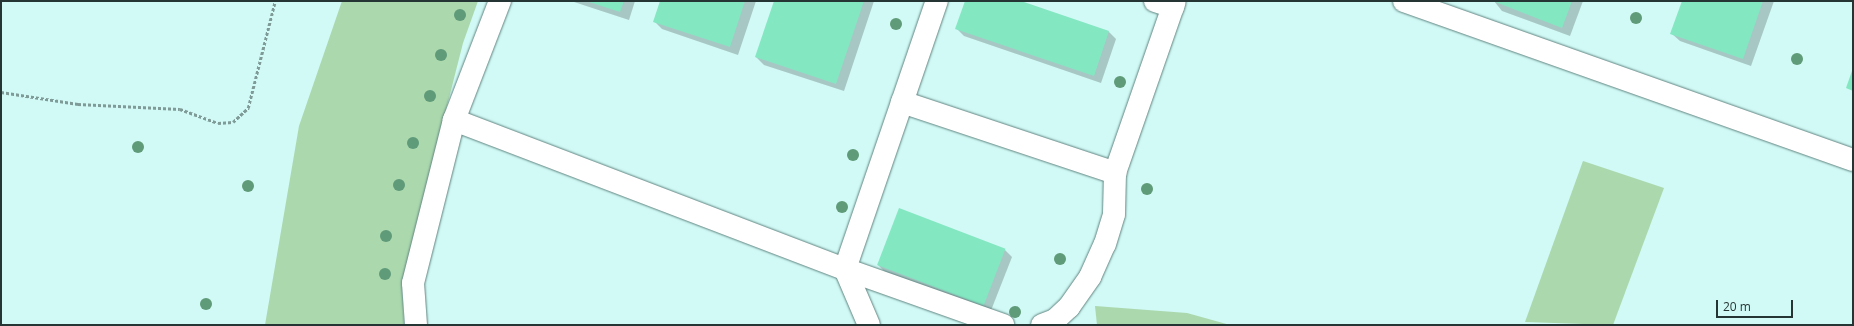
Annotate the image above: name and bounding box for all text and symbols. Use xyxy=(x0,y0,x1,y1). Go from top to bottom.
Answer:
scale bar xyxy=(1718,292,1795,318)
text: 20 m xyxy=(1723,298,1751,315)

